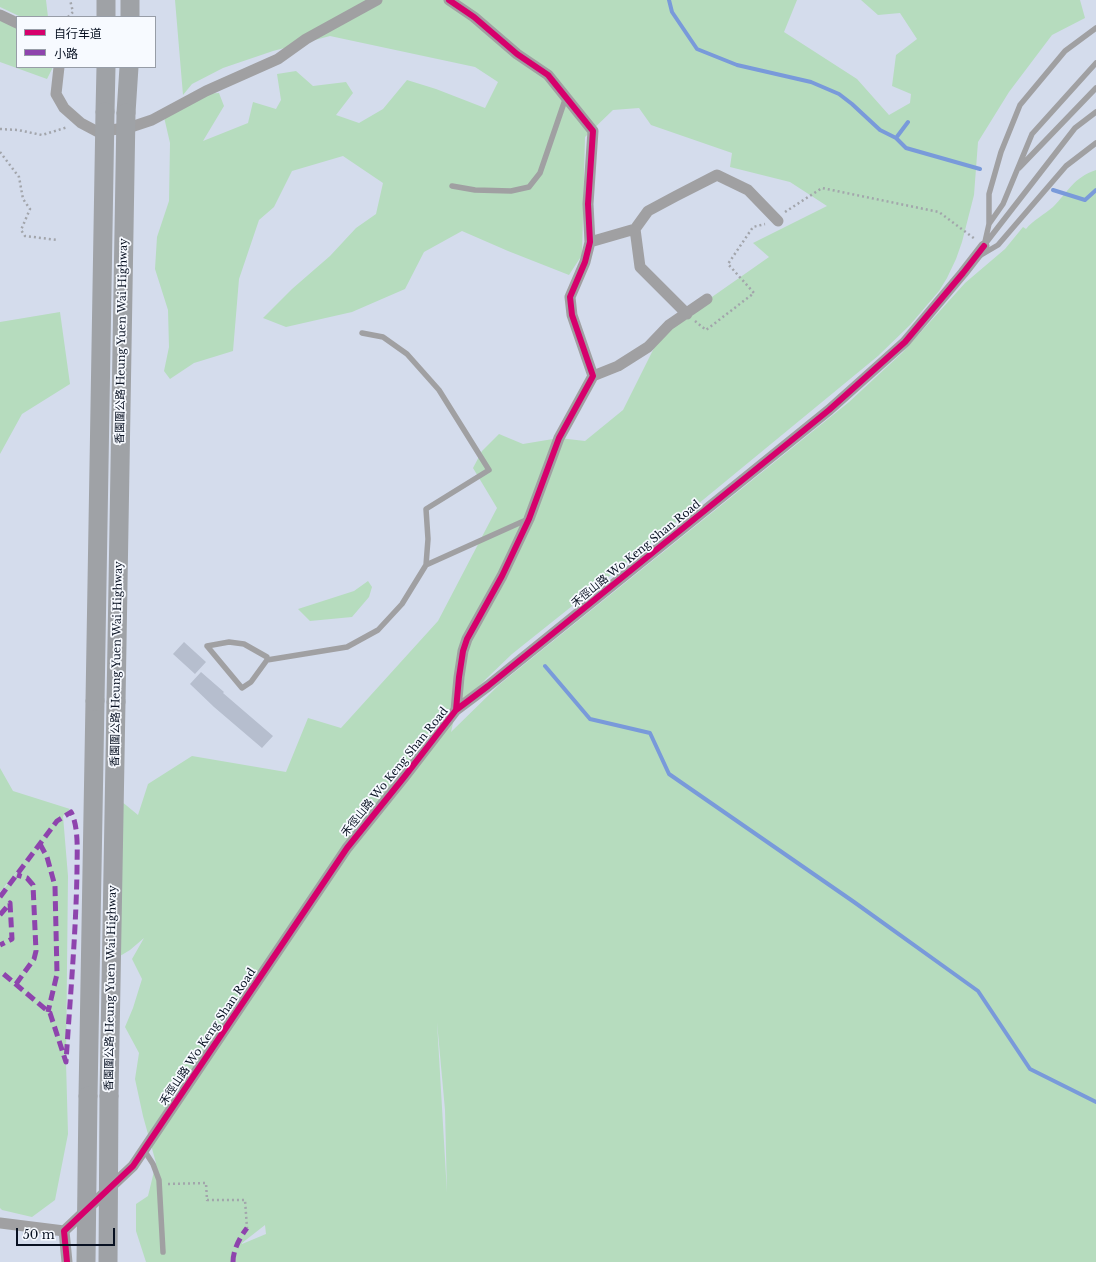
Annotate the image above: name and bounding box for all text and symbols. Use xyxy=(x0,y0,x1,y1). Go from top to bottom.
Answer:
legend xyxy=(16,16,156,68)
text: 自行车道 xyxy=(54,26,102,41)
text: 小路 xyxy=(54,46,78,61)
street label: 香園圍公路 Heung Yuen Wai Highway xyxy=(114,238,130,444)
street label: 禾徑山路 Wo Keng Shan Road xyxy=(569,498,703,610)
street label: 香園圍公路 Heung Yuen Wai Highway xyxy=(109,561,125,767)
street label: 禾徑山路 Wo Keng Shan Road xyxy=(339,705,451,839)
street label: 香園圍公路 Heung Yuen Wai Highway xyxy=(103,885,119,1091)
street label: 禾徑山路 Wo Keng Shan Road xyxy=(157,966,259,1108)
scale bar xyxy=(18,1220,117,1246)
text: 50 m xyxy=(23,1227,55,1242)

